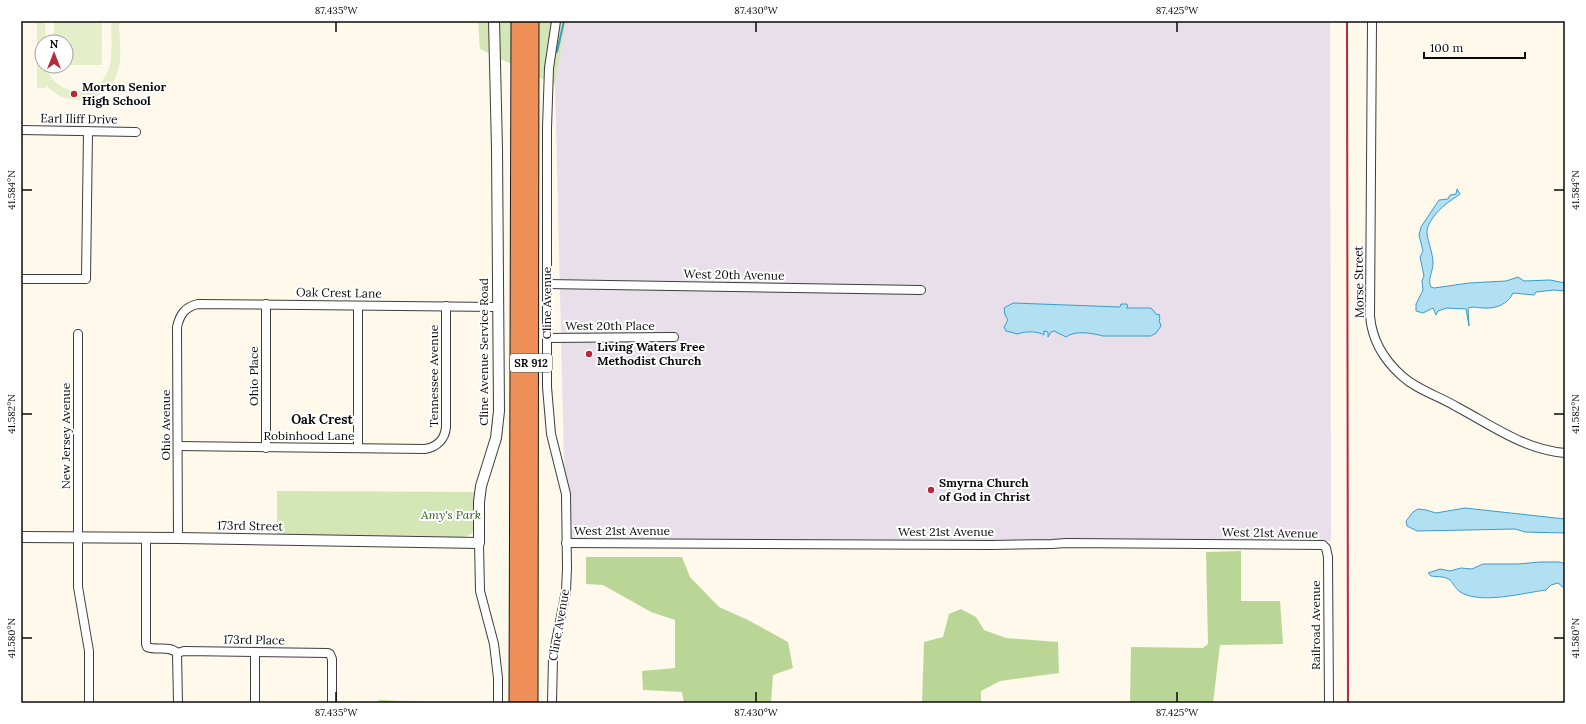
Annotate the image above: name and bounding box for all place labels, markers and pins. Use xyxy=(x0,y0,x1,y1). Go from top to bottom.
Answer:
place label: Morton Senior High School xyxy=(82,79,167,108)
marker: Morton Senior High School xyxy=(69,89,79,99)
place label: Living Waters Free Methodist Church xyxy=(597,339,705,368)
marker: Living Waters Free Methodist Church xyxy=(584,349,594,359)
place label: Smyrna Church of God in Christ xyxy=(939,475,1031,504)
marker: Smyrna Church of God in Christ xyxy=(926,485,936,495)

